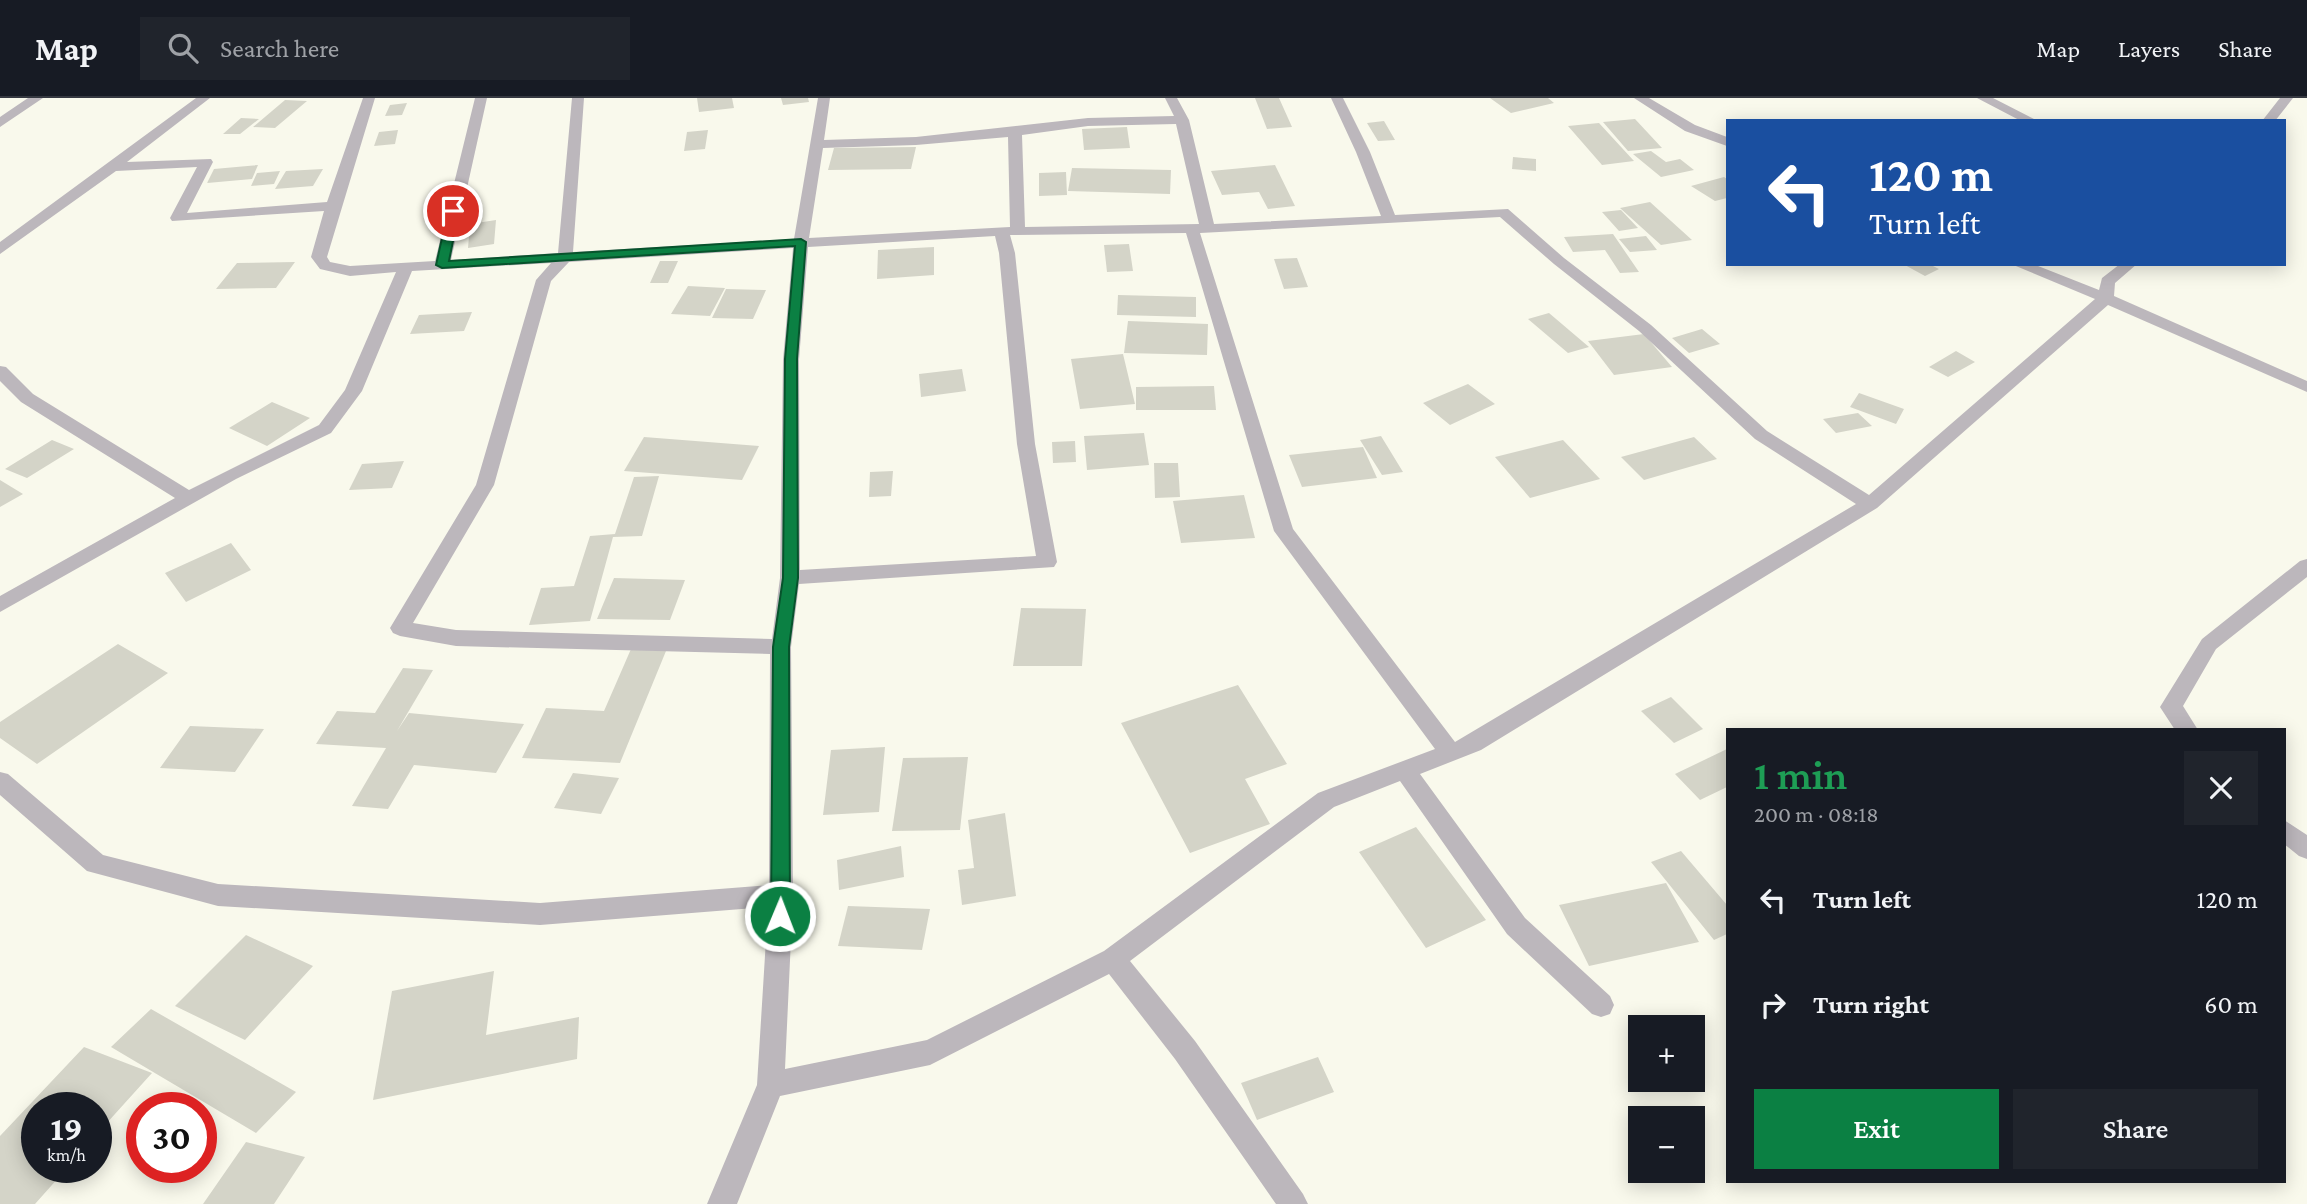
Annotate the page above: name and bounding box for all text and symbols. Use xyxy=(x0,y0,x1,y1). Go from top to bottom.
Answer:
search box xyxy=(140,17,630,80)
icon: search xyxy=(164,29,202,67)
text: Map xyxy=(35,30,98,67)
text: Search here xyxy=(220,34,339,63)
text: Map xyxy=(2036,35,2080,62)
text: Layers xyxy=(2118,35,2180,62)
text: Share xyxy=(2218,35,2272,62)
icon: left xyxy=(1754,147,1845,238)
text: 120 m xyxy=(1869,147,1993,202)
pin xyxy=(423,181,483,241)
icon: arrive xyxy=(434,192,472,230)
text: Turn left xyxy=(1869,205,1980,241)
text: 1 min xyxy=(1754,751,1847,798)
button: close xyxy=(2184,751,2258,825)
text: 200 m · 08:18 xyxy=(1754,801,1879,827)
position arrow xyxy=(743,879,817,953)
icon: left xyxy=(1754,881,1792,919)
text: Turn left xyxy=(1813,885,1911,914)
text: 120 m xyxy=(2197,885,2258,914)
icon: right xyxy=(1754,986,1792,1024)
text: Turn right xyxy=(1813,990,1929,1019)
text: 60 m xyxy=(2204,990,2258,1019)
map controls xyxy=(1628,1015,1705,1183)
button: + xyxy=(1628,1015,1705,1092)
button: Exit xyxy=(1754,1089,1999,1169)
button: Share xyxy=(2013,1089,2258,1169)
speed limit sign: 30 xyxy=(126,1092,217,1183)
button: − xyxy=(1628,1106,1705,1183)
text: 19 xyxy=(50,1109,83,1148)
text: km/h xyxy=(47,1145,86,1165)

